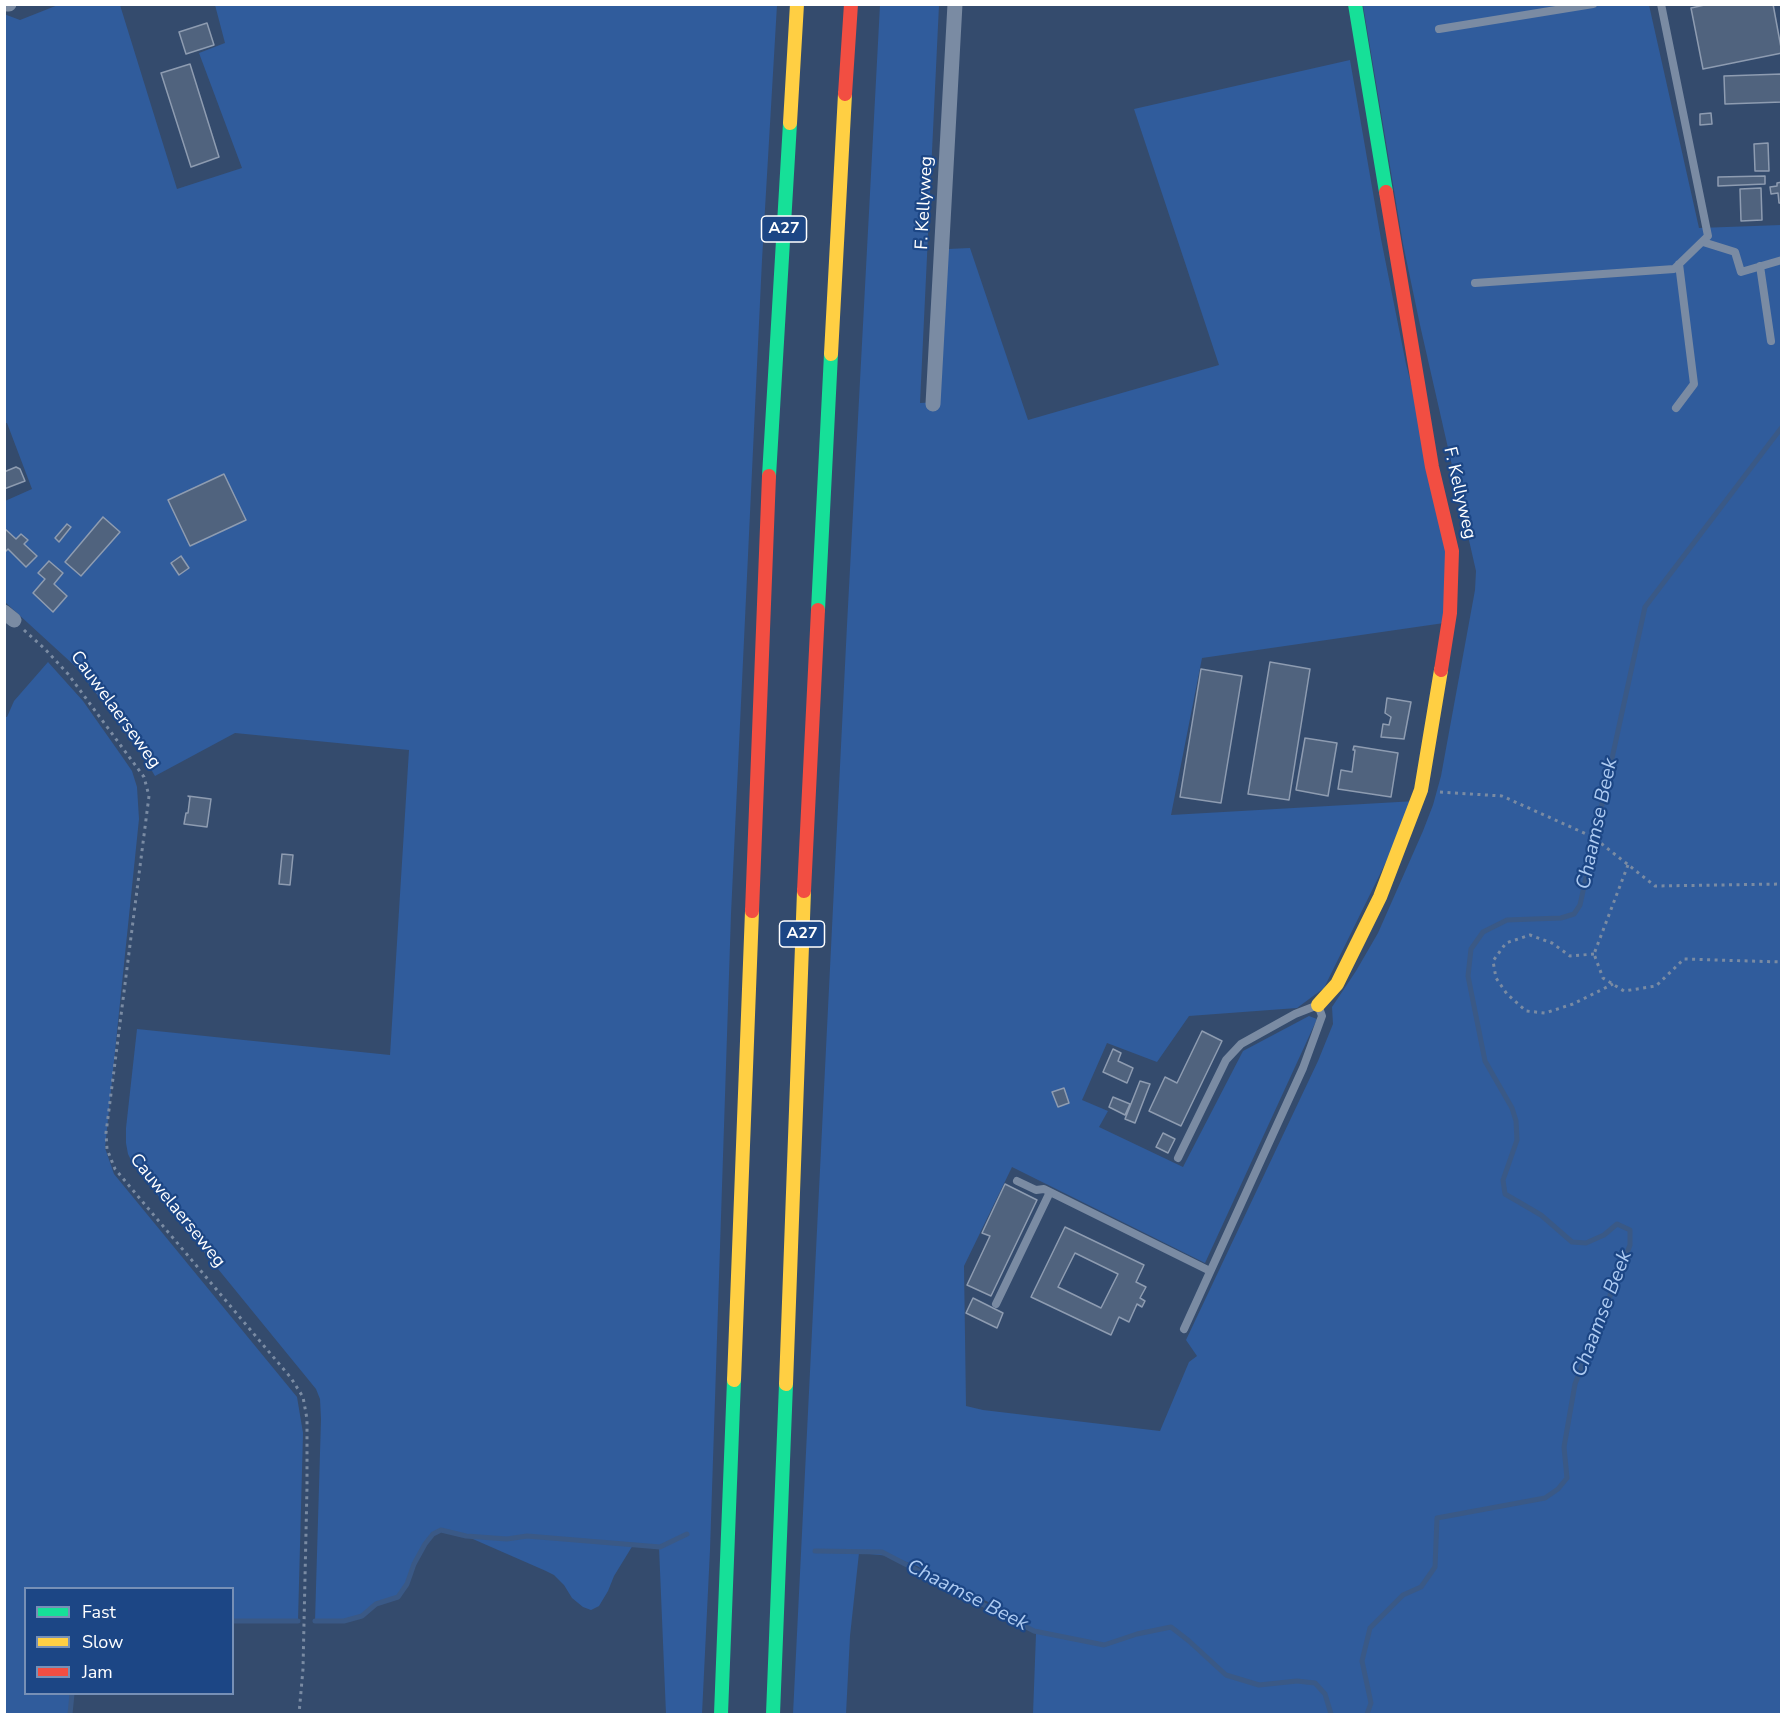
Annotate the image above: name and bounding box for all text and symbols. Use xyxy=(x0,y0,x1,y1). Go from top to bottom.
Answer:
street label: F. Kellyweg xyxy=(912,156,938,250)
road number: A27 xyxy=(762,216,806,242)
street label: F. Kellyweg xyxy=(1438,445,1480,541)
street label: Cauwelaerseweg xyxy=(65,647,165,773)
water label: Chaamse Beek xyxy=(1572,756,1624,892)
road number: A27 xyxy=(780,921,824,947)
street label: Cauwelaerseweg xyxy=(125,1150,229,1272)
water label: Chaamse Beek xyxy=(1568,1247,1638,1381)
water label: Chaamse Beek xyxy=(902,1555,1032,1637)
legend xyxy=(24,1587,234,1695)
text: Fast xyxy=(82,1600,116,1624)
text: Slow xyxy=(82,1630,123,1654)
text: Jam xyxy=(82,1660,113,1684)

